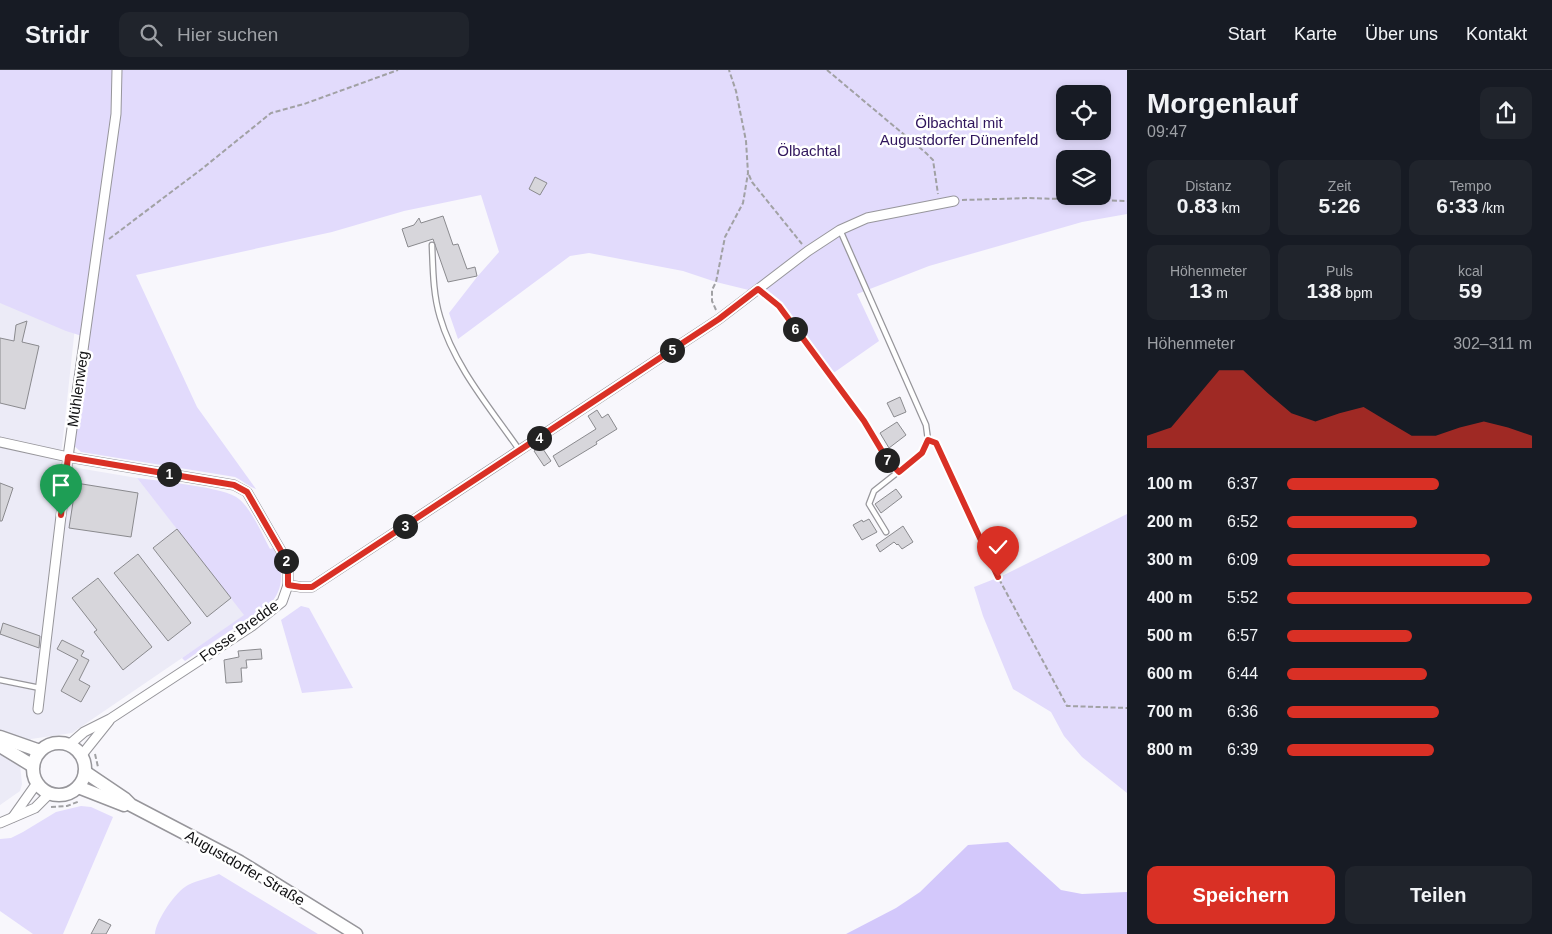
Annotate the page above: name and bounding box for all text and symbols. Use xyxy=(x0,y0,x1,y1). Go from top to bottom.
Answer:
search box xyxy=(119,12,469,57)
text: Stridr xyxy=(25,21,89,48)
icon: search xyxy=(137,21,165,49)
text: Hier suchen xyxy=(177,24,278,45)
text: Start xyxy=(1228,24,1266,44)
text: Karte xyxy=(1294,24,1337,44)
text: Über uns xyxy=(1365,24,1438,44)
text: Kontakt xyxy=(1466,24,1527,44)
map controls xyxy=(1056,85,1111,205)
button: locate xyxy=(1056,85,1111,140)
button: share xyxy=(1480,87,1532,139)
text: Morgenlauf xyxy=(1147,88,1298,119)
park label: Ölbachtal mit Augustdorfer Dünenfeld xyxy=(880,114,1038,148)
text: 09:47 xyxy=(1147,123,1187,140)
park label: Ölbachtal xyxy=(777,142,841,159)
button: layers xyxy=(1056,150,1111,205)
text: Distanz xyxy=(1185,178,1232,194)
text: Zeit xyxy=(1328,178,1351,194)
text: Tempo xyxy=(1449,178,1492,194)
text: 0.83 xyxy=(1177,194,1218,217)
text: 5:26 xyxy=(1318,194,1361,217)
text: 6:33 xyxy=(1436,194,1478,217)
text: km xyxy=(1218,200,1240,216)
text: /km xyxy=(1478,200,1505,216)
text: Höhenmeter xyxy=(1170,263,1247,279)
text: Puls xyxy=(1326,263,1353,279)
text: kcal xyxy=(1458,263,1483,279)
text: 13 xyxy=(1189,279,1212,302)
text: 138 xyxy=(1306,279,1341,302)
text: 59 xyxy=(1459,279,1482,302)
text: m xyxy=(1212,285,1228,301)
text: bpm xyxy=(1341,285,1373,301)
pin: 6 xyxy=(782,316,808,342)
text: 6 xyxy=(792,321,799,337)
text: Höhenmeter xyxy=(1147,335,1235,352)
text: 302–311 m xyxy=(1453,335,1532,352)
pin: 5 xyxy=(660,338,684,362)
text: 5 xyxy=(669,342,676,358)
street label: Mühlenweg xyxy=(64,350,91,428)
pin: 4 xyxy=(526,426,552,450)
text: 4 xyxy=(536,430,543,446)
pin: 7 xyxy=(874,448,900,472)
text: 7 xyxy=(884,452,891,468)
pin: 1 xyxy=(156,462,182,486)
pin xyxy=(40,464,82,515)
text: 1 xyxy=(166,466,173,482)
icon: arrive xyxy=(47,471,75,499)
text: 100 m xyxy=(1147,475,1192,492)
text: 6:37 xyxy=(1227,475,1258,492)
text: 200 m xyxy=(1147,513,1192,530)
text: 6:52 xyxy=(1227,513,1258,530)
pin: 3 xyxy=(392,514,418,538)
text: 3 xyxy=(402,518,409,534)
pin xyxy=(977,526,1019,577)
icon: check xyxy=(984,533,1012,561)
pin: 2 xyxy=(274,548,298,574)
text: 300 m xyxy=(1147,551,1192,568)
text: 6:09 xyxy=(1227,551,1258,568)
text: 2 xyxy=(283,553,290,569)
text: 400 m xyxy=(1147,589,1192,606)
text: 5:52 xyxy=(1227,589,1258,606)
street label: Fosse Bredde xyxy=(196,596,281,665)
text: 500 m xyxy=(1147,627,1192,644)
text: 6:57 xyxy=(1227,627,1258,644)
text: 600 m xyxy=(1147,665,1192,682)
text: 6:44 xyxy=(1227,665,1258,682)
text: 700 m xyxy=(1147,703,1192,720)
text: 6:36 xyxy=(1227,703,1258,720)
text: 800 m xyxy=(1147,741,1192,758)
text: 6:39 xyxy=(1227,741,1258,758)
street label: Augustdorfer Straße xyxy=(183,826,308,909)
button: Speichern xyxy=(1147,866,1335,924)
button: Teilen xyxy=(1345,866,1532,924)

